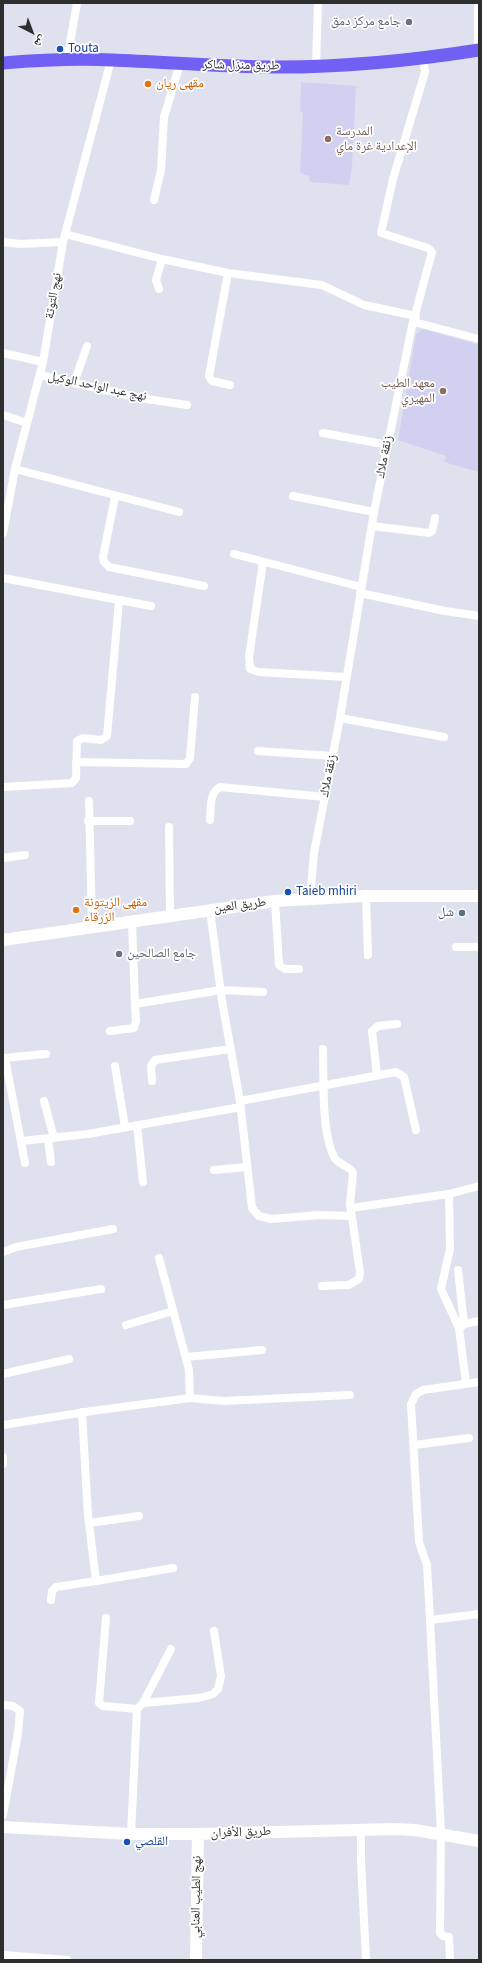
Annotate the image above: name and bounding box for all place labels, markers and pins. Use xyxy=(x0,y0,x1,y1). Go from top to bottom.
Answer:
place label: جامع مركز دمق xyxy=(331,14,401,30)
marker: جامع مركز دمق xyxy=(404,17,414,27)
place label: Touta xyxy=(68,41,99,57)
marker: Touta xyxy=(55,44,65,54)
place label: مقهى ريان xyxy=(156,76,204,92)
marker: مقهى ريان xyxy=(143,79,153,89)
place label: المدرسة الإعدادية غرة ماي xyxy=(336,124,417,155)
marker: المدرسة الإعدادية غرة ماي xyxy=(323,134,333,144)
place label: معهد الطيب المهيري xyxy=(381,376,435,407)
marker: معهد الطيب المهيري xyxy=(438,386,448,396)
place label: Taieb mhiri xyxy=(296,884,357,900)
marker: Taieb mhiri xyxy=(283,887,293,897)
place label: مقهى الزيتونة الزرقاء xyxy=(84,895,147,926)
marker: مقهى الزيتونة الزرقاء xyxy=(71,905,81,915)
place label: شل xyxy=(438,905,454,921)
marker: شل xyxy=(457,908,467,918)
place label: جامع الصالحين xyxy=(127,946,196,962)
marker: جامع الصالحين xyxy=(114,949,124,959)
place label: القلصي xyxy=(135,1834,168,1850)
marker: القلصي xyxy=(122,1837,132,1847)

